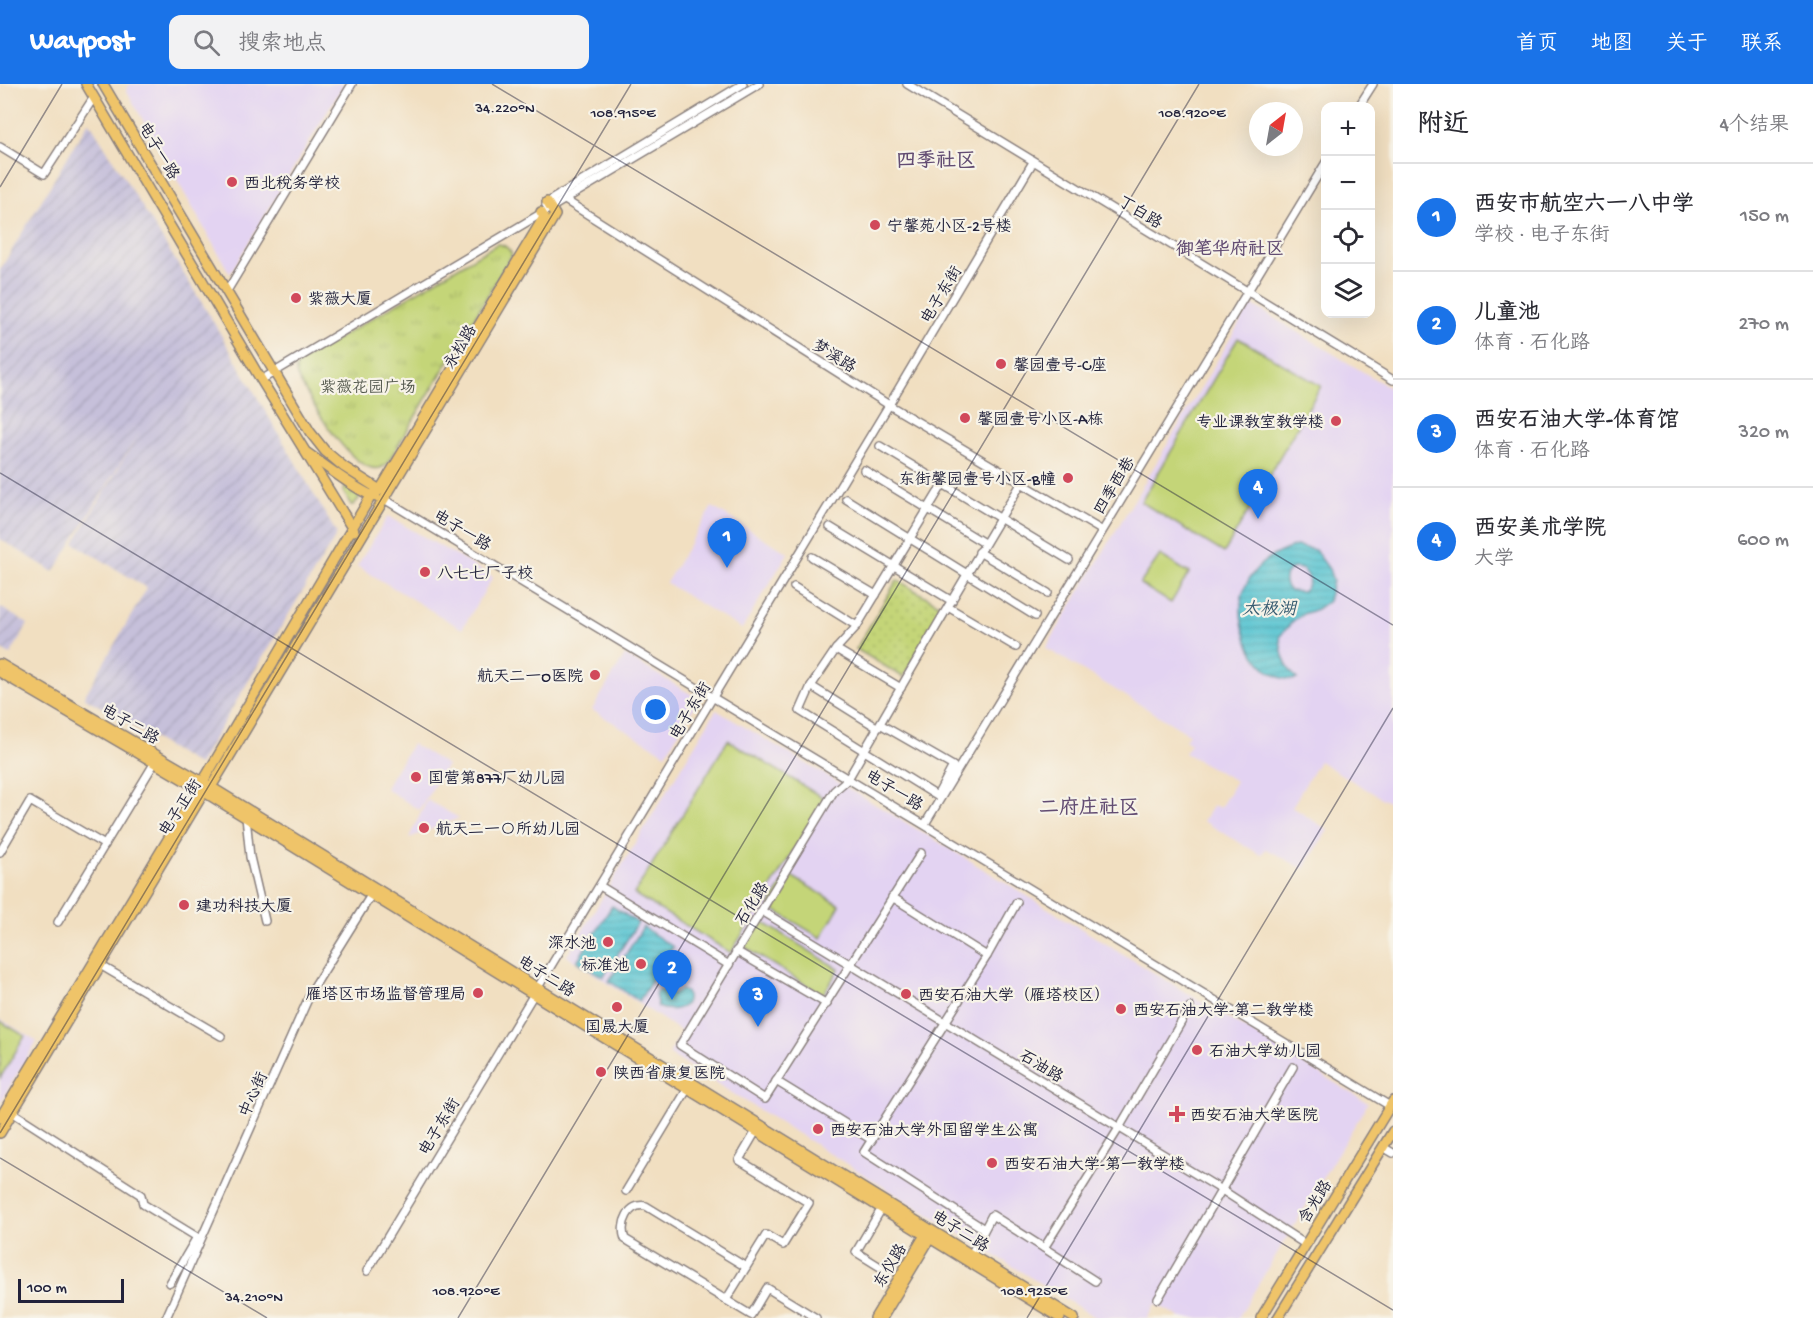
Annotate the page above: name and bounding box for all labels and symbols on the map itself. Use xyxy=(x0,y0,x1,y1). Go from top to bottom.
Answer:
text: 34.220°N xyxy=(474,100,535,118)
north arrow xyxy=(1249,102,1303,156)
text: 108.915°E xyxy=(589,105,656,123)
text: 108.920°E xyxy=(1158,105,1226,123)
street label: 电子一路 xyxy=(132,118,183,184)
district label: 四季社区 xyxy=(896,149,976,174)
marker: 西北税务学校 xyxy=(225,175,239,189)
place label: 西北税务学校 xyxy=(244,175,340,195)
street label: 丁白路 xyxy=(1114,192,1166,235)
place label: 宁馨苑小区-2号楼 xyxy=(887,217,1012,238)
marker: 宁馨苑小区-2号楼 xyxy=(868,218,882,232)
district label: 御笔华府社区 xyxy=(1176,238,1284,261)
street label: 电子东街 xyxy=(917,262,968,328)
place label: 紫薇大厦 xyxy=(308,290,372,311)
marker: 紫薇大厦 xyxy=(289,291,303,305)
street label: 永松路 xyxy=(440,321,483,373)
street label: 梦溪路 xyxy=(808,335,860,379)
place label: 馨园壹号-C座 xyxy=(1013,356,1107,377)
marker: 馨园壹号-C座 xyxy=(994,357,1008,371)
park label: 紫薇花园广场 xyxy=(320,378,416,399)
place label: 馨园壹号小区-A栋 xyxy=(977,410,1103,431)
marker: 馨园壹号小区-A栋 xyxy=(958,411,972,425)
place label: 专业课教室教学楼 xyxy=(1196,413,1324,434)
marker: 专业课教室教学楼 xyxy=(1329,414,1343,428)
street label: 四季西巷 xyxy=(1090,453,1141,519)
place label: 东街馨园壹号小区-B幢 xyxy=(899,470,1056,491)
pin: 4 xyxy=(1238,470,1278,519)
marker: 东街馨园壹号小区-B幢 xyxy=(1061,471,1075,485)
street label: 电子一路 xyxy=(429,506,495,557)
pin: 1 xyxy=(708,518,746,568)
marker: 八七七厂子校 xyxy=(418,565,432,579)
place label: 八七七厂子校 xyxy=(437,565,533,585)
water label: 太极湖 xyxy=(1242,599,1298,621)
place label: 航天二一O医院 xyxy=(477,667,583,688)
marker: 航天二一O医院 xyxy=(588,668,602,682)
street label: 电子东街 xyxy=(666,678,717,744)
your location xyxy=(641,695,670,724)
street label: 电子二路 xyxy=(97,700,163,750)
street label: 电子一路 xyxy=(861,766,927,817)
place label: 国营第877厂幼儿园 xyxy=(428,769,565,790)
marker: 国营第877厂幼儿园 xyxy=(409,770,423,784)
street label: 电子正街 xyxy=(155,776,207,841)
district label: 二府庄社区 xyxy=(1039,796,1139,821)
place label: 航天二一〇所幼儿园 xyxy=(436,820,580,841)
marker: 航天二一〇所幼儿园 xyxy=(417,821,431,835)
street label: 石化路 xyxy=(731,878,775,930)
marker: 建功科技大厦 xyxy=(177,898,191,912)
place label: 建功科技大厦 xyxy=(196,898,292,918)
place label: 深水池 xyxy=(548,934,596,955)
marker: 深水池 xyxy=(601,935,615,949)
pin: 2 xyxy=(652,950,692,1000)
street label: 电子二路 xyxy=(513,951,578,1003)
place label: 标准池 xyxy=(581,957,629,977)
marker: 标准池 xyxy=(634,957,648,971)
pin: 3 xyxy=(738,978,777,1027)
place label: 雁塔区市场监督管理局 xyxy=(306,985,466,1006)
marker: 雁塔区市场监督管理局 xyxy=(471,986,485,1000)
place label: 西安石油大学（雁塔校区） xyxy=(918,986,1110,1007)
marker: 西安石油大学（雁塔校区） xyxy=(899,987,913,1001)
marker: 国晟大厦 xyxy=(610,1000,624,1014)
marker: 西安石油大学-第二教学楼 xyxy=(1114,1002,1128,1016)
place label: 西安石油大学-第二教学楼 xyxy=(1133,1002,1314,1022)
place label: 国晟大厦 xyxy=(585,1019,649,1039)
marker: 石油大学幼儿园 xyxy=(1190,1043,1204,1057)
place label: 石油大学幼儿园 xyxy=(1209,1043,1321,1063)
street label: 石油路 xyxy=(1015,1046,1067,1089)
place label: 陕西省康复医院 xyxy=(613,1064,725,1085)
marker: 陕西省康复医院 xyxy=(594,1065,608,1079)
street label: 中心街 xyxy=(235,1069,274,1121)
street label: 电子东街 xyxy=(415,1094,466,1160)
marker: 西安石油大学医院 xyxy=(1168,1105,1186,1123)
place label: 西安石油大学医院 xyxy=(1190,1107,1318,1127)
place label: 西安石油大学外国留学生公寓 xyxy=(830,1121,1038,1142)
marker: 西安石油大学外国留学生公寓 xyxy=(811,1122,825,1136)
marker: 西安石油大学-第一教学楼 xyxy=(985,1156,999,1170)
place label: 西安石油大学-第一教学楼 xyxy=(1004,1156,1185,1176)
street label: 含光路 xyxy=(1294,1176,1338,1228)
street label: 电子二路 xyxy=(927,1206,992,1258)
street label: 东仪路 xyxy=(870,1240,913,1292)
scale bar xyxy=(18,1276,124,1304)
text: 108.920°E xyxy=(432,1283,500,1301)
text: 108.925°E xyxy=(1000,1283,1068,1301)
text: 34.210°N xyxy=(224,1289,283,1307)

